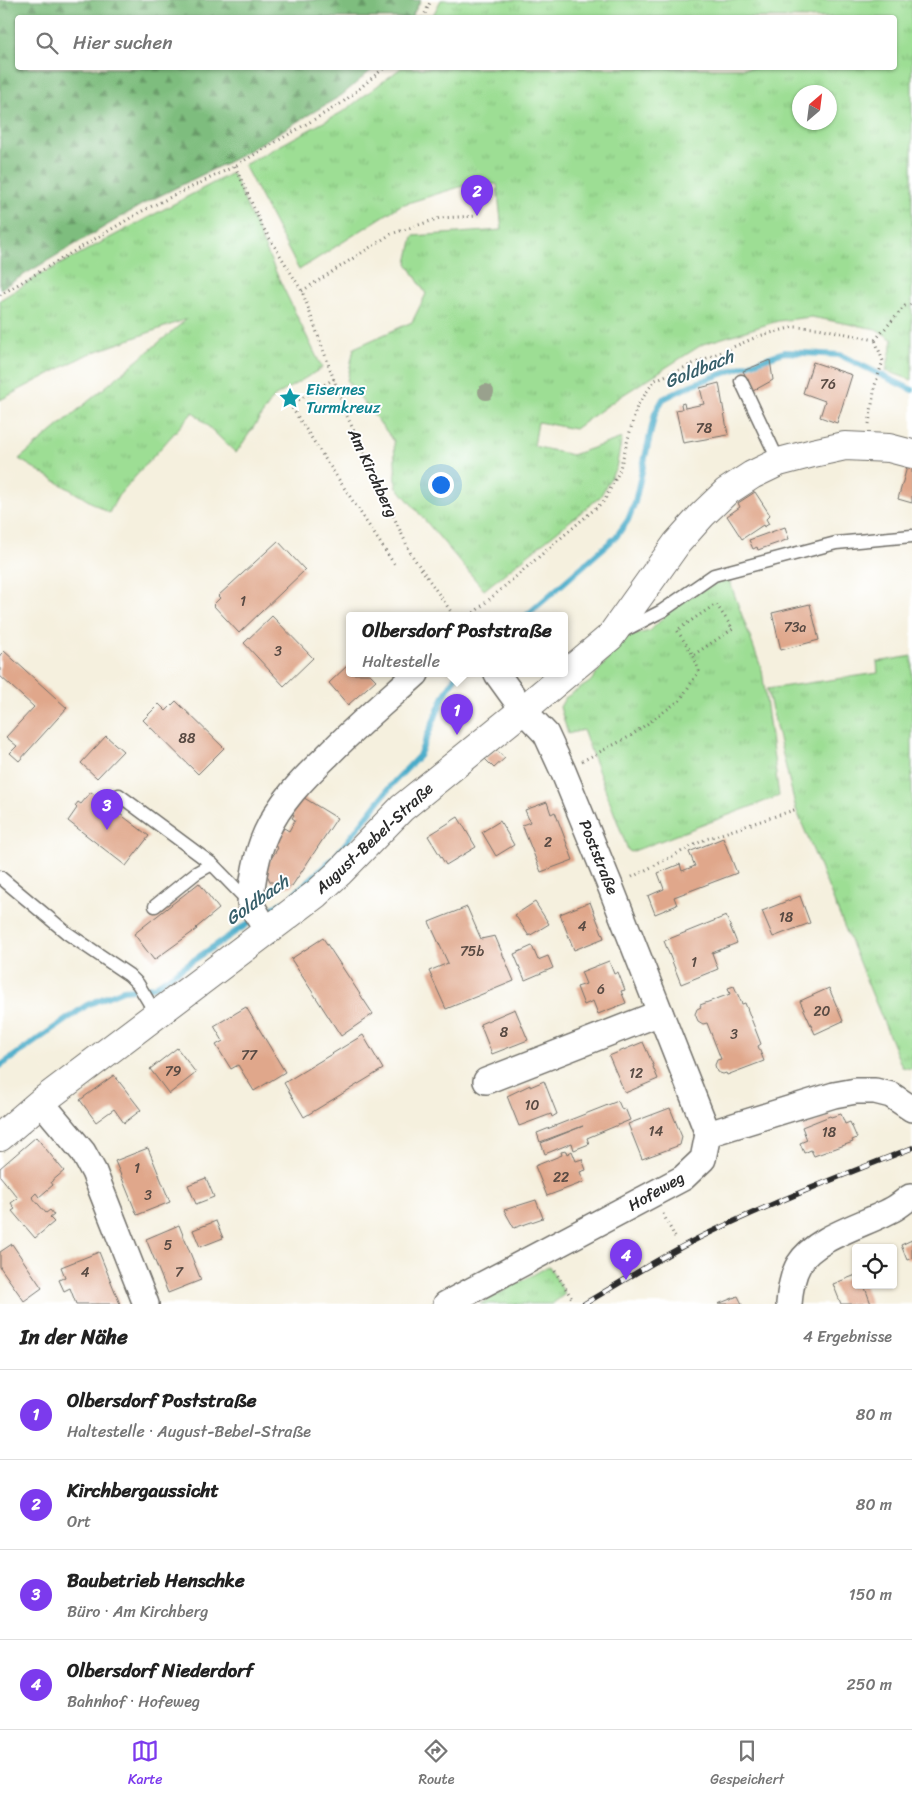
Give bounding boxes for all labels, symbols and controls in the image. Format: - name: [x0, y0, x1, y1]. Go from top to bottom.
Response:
- search box: [15, 15, 897, 70]
- text: Hier suchen: [73, 26, 173, 59]
- icon: search: [33, 29, 61, 57]
- north arrow: [792, 85, 837, 130]
- pin: 2: [461, 175, 493, 216]
- water label: Goldbach: [660, 340, 740, 397]
- house number: 76: [820, 372, 836, 397]
- place label: Eisernes Turmkreuz: [306, 375, 381, 422]
- place icon: Eisernes Turmkreuz: [277, 385, 303, 411]
- house number: 78: [696, 416, 713, 441]
- street label: Am Kirchberg: [339, 423, 406, 522]
- your location: [428, 472, 454, 498]
- house number: 1: [240, 589, 246, 614]
- popup: [346, 612, 568, 677]
- text: Olbersdorf Poststraße: [362, 614, 552, 647]
- house number: 73a: [784, 615, 806, 640]
- house number: 3: [274, 639, 282, 664]
- text: Haltestelle: [362, 647, 440, 676]
- pin: 1: [441, 694, 473, 735]
- house number: 88: [179, 726, 196, 751]
- street label: August-Bebel-Straße: [307, 775, 440, 902]
- pin: 3: [91, 789, 123, 830]
- street label: Poststraße: [571, 815, 627, 899]
- house number: 2: [544, 830, 552, 855]
- water label: Goldbach: [218, 865, 297, 934]
- house number: 18: [779, 905, 794, 930]
- house number: 4: [578, 914, 587, 939]
- house number: 75b: [460, 939, 484, 964]
- house number: 1: [691, 950, 697, 975]
- house number: 6: [597, 977, 605, 1002]
- house number: 20: [814, 999, 831, 1024]
- house number: 8: [500, 1020, 509, 1045]
- house number: 3: [730, 1022, 738, 1047]
- house number: 77: [241, 1043, 258, 1068]
- house number: 79: [165, 1059, 182, 1084]
- house number: 12: [629, 1061, 643, 1086]
- house number: 10: [525, 1093, 540, 1118]
- house number: 14: [649, 1119, 664, 1144]
- house number: 18: [822, 1120, 837, 1145]
- house number: 1: [134, 1156, 140, 1181]
- street label: Hofeweg: [622, 1163, 690, 1219]
- house number: 22: [553, 1165, 569, 1190]
- house number: 3: [144, 1183, 152, 1208]
- house number: 5: [164, 1233, 173, 1258]
- pin: 4: [610, 1239, 642, 1280]
- map controls: [852, 1244, 897, 1289]
- button: locate: [852, 1244, 897, 1289]
- house number: 4: [81, 1260, 90, 1285]
- house number: 7: [175, 1260, 184, 1285]
- text: In der Nähe: [20, 1318, 128, 1356]
- text: 4 Ergebnisse: [803, 1322, 892, 1351]
- text: Olbersdorf Poststraße: [67, 1384, 257, 1417]
- text: 1: [33, 1400, 39, 1429]
- text: 80 m: [856, 1400, 892, 1429]
- text: Haltestelle · August-Bebel-Straße: [67, 1417, 311, 1446]
- text: Kirchbergaussicht: [67, 1474, 219, 1507]
- text: 2: [31, 1490, 41, 1519]
- text: 80 m: [856, 1490, 892, 1519]
- text: Ort: [67, 1507, 91, 1536]
- text: Baubetrieb Henschke: [67, 1564, 245, 1597]
- text: 3: [32, 1580, 40, 1609]
- text: 150 m: [849, 1580, 892, 1609]
- text: Büro · Am Kirchberg: [67, 1597, 208, 1626]
- text: Olbersdorf Niederdorf: [67, 1654, 253, 1687]
- text: 4: [31, 1670, 41, 1699]
- text: 250 m: [846, 1670, 892, 1699]
- text: Bahnhof · Hofeweg: [67, 1687, 200, 1716]
- tab: Karte: [128, 1737, 163, 1792]
- tab: Route: [418, 1737, 454, 1792]
- tab: Gespeichert: [710, 1737, 784, 1792]

